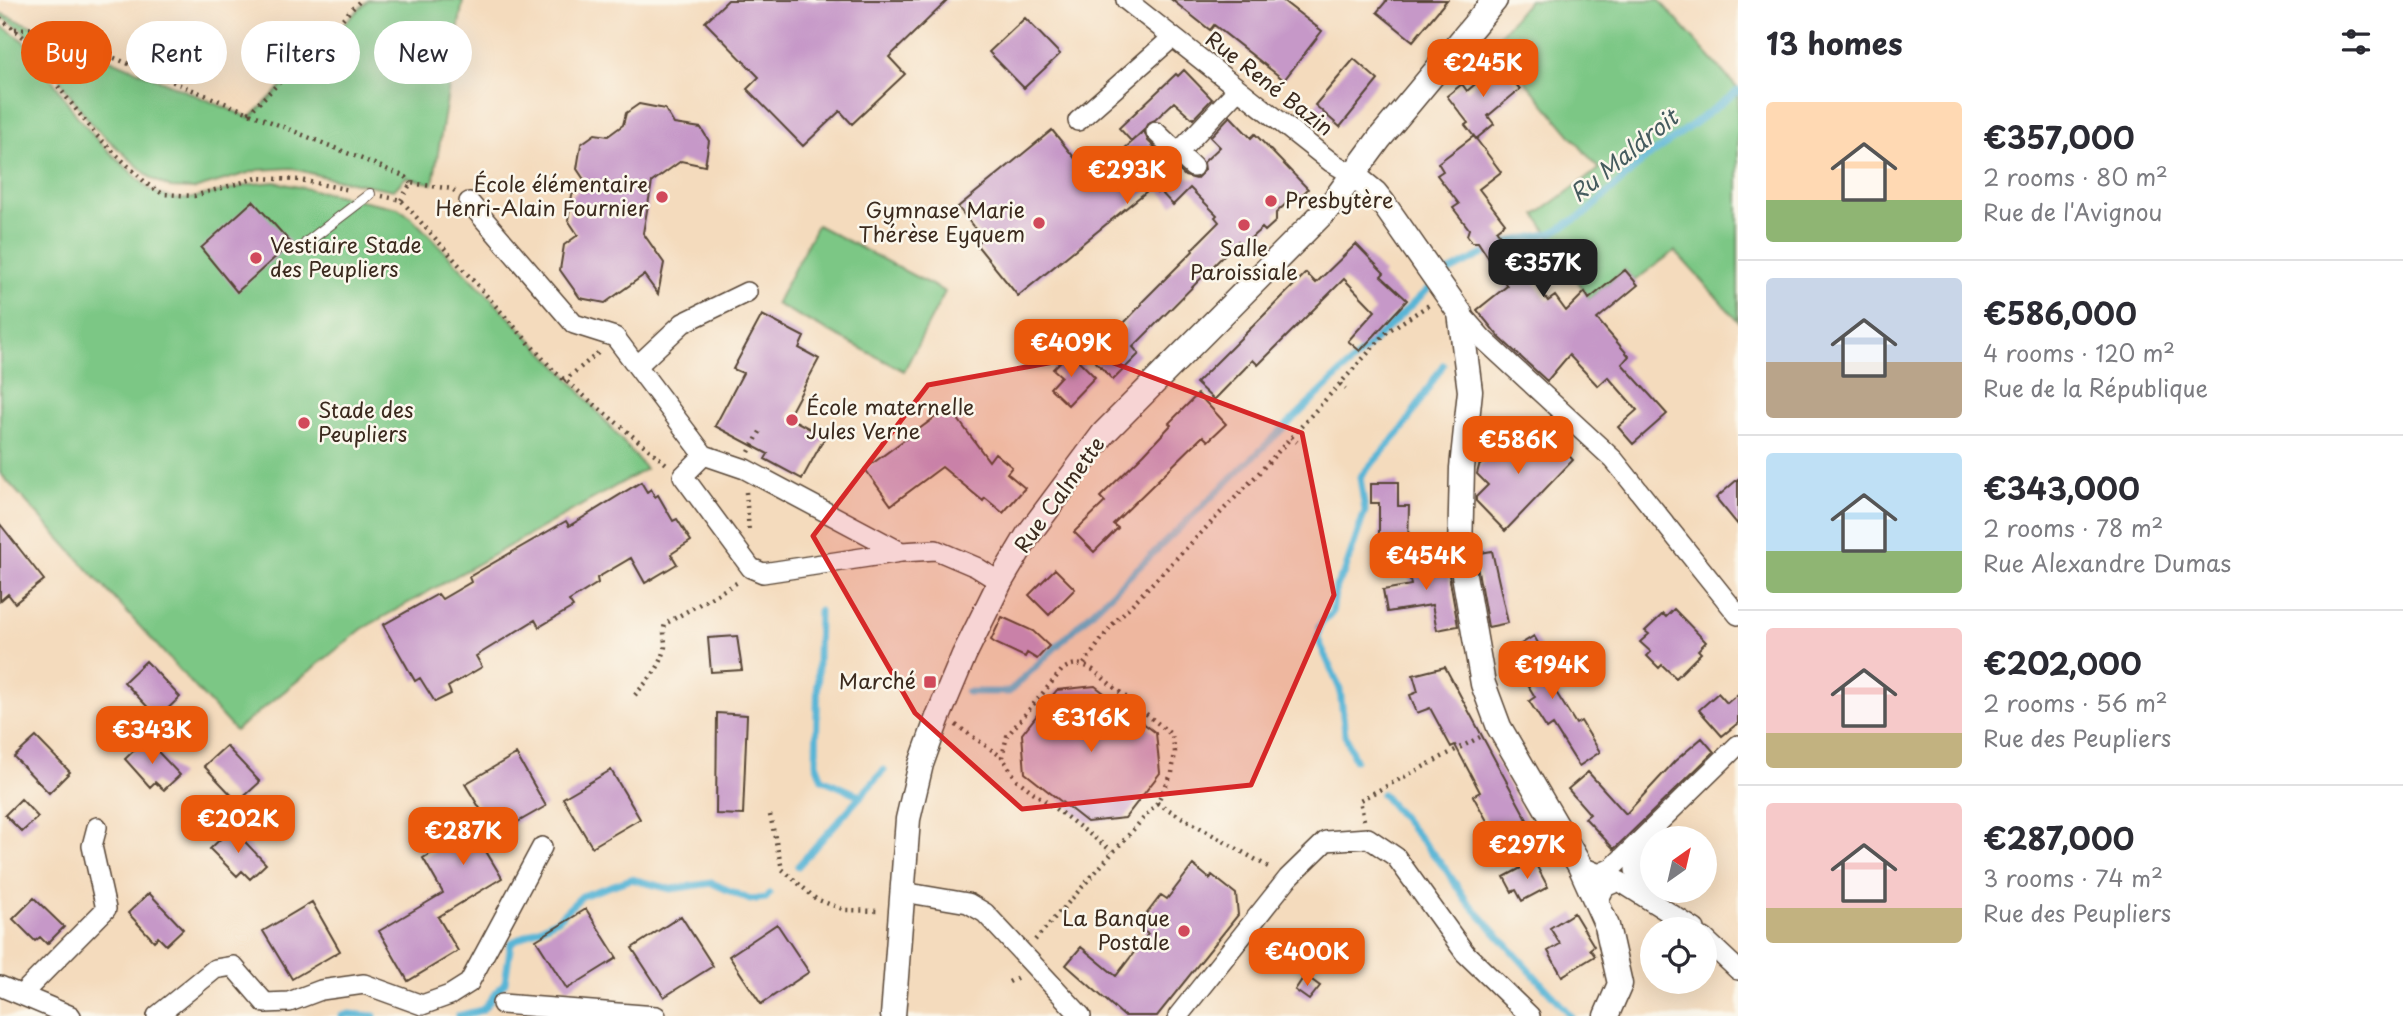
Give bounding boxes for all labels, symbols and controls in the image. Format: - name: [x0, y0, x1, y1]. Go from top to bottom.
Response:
- text: 13 homes: [1766, 20, 1903, 65]
- chip: Buy: [21, 21, 112, 84]
- chip: Rent: [126, 21, 227, 84]
- chip: Filters: [241, 21, 360, 84]
- chip: New: [374, 21, 472, 84]
- street label: Rue René Bazin: [1199, 22, 1341, 143]
- icon: filters: [2337, 23, 2375, 61]
- pin: €245K: [1434, 40, 1532, 99]
- text: €245K: [1443, 44, 1523, 79]
- water label: Ru Maldroit: [1561, 98, 1687, 210]
- text: €357,000: [1983, 114, 2135, 159]
- icon: home: [1822, 130, 1906, 214]
- pin: €293K: [1078, 146, 1176, 206]
- text: €293K: [1088, 151, 1166, 186]
- text: 2 rooms · 80 m²: [1983, 159, 2168, 194]
- place label: École élémentaire Henri-Alain Fournier: [435, 167, 649, 223]
- place label: Presbytère: [1285, 183, 1393, 215]
- marker: École élémentaire Henri-Alain Fournier: [654, 189, 670, 205]
- place label: Gymnase Marie Thérèse Eyquem: [859, 193, 1025, 249]
- marker: Presbytère: [1263, 193, 1279, 209]
- text: Rue de l'Avignou: [1983, 194, 2162, 229]
- marker: Gymnase Marie Thérèse Eyquem: [1031, 215, 1047, 231]
- marker: Salle Paroissiale: [1236, 217, 1252, 233]
- place label: Vestiaire Stade des Peupliers: [270, 228, 422, 284]
- place label: Salle Paroissiale: [1190, 231, 1298, 287]
- pin: €357K: [1494, 240, 1592, 299]
- text: €357K: [1504, 244, 1582, 279]
- marker: Vestiaire Stade des Peupliers: [248, 250, 264, 266]
- text: €586,000: [1983, 290, 2137, 335]
- icon: home: [1822, 306, 1906, 390]
- pin: €409K: [1022, 320, 1120, 379]
- text: €409K: [1030, 324, 1112, 359]
- text: 4 rooms · 120 m²: [1983, 335, 2175, 370]
- text: Rue de la République: [1983, 370, 2208, 405]
- place label: École maternelle Jules Verne: [806, 390, 974, 446]
- place label: Stade des Peupliers: [318, 393, 414, 449]
- marker: École maternelle Jules Verne: [784, 412, 800, 428]
- marker: Stade des Peupliers: [296, 415, 312, 431]
- pin: €586K: [1469, 416, 1567, 476]
- text: €586K: [1478, 421, 1558, 456]
- street label: Rue Calmette: [1005, 429, 1112, 559]
- text: €343,000: [1983, 465, 2140, 510]
- icon: home: [1822, 481, 1906, 565]
- text: 2 rooms · 78 m²: [1983, 510, 2163, 545]
- pin: €454K: [1377, 532, 1475, 592]
- text: €454K: [1386, 537, 1466, 572]
- text: Rue Alexandre Dumas: [1983, 545, 2231, 580]
- text: €202,000: [1983, 640, 2142, 685]
- pin: €194K: [1503, 642, 1601, 701]
- text: €194K: [1515, 646, 1589, 681]
- icon: home: [1822, 656, 1906, 740]
- place label: Marché: [839, 664, 916, 696]
- marker: Marché: [922, 674, 938, 690]
- text: 2 rooms · 56 m²: [1983, 685, 2168, 720]
- pin: €316K: [1042, 694, 1140, 754]
- text: €316K: [1052, 699, 1130, 734]
- pin: €343K: [103, 706, 201, 766]
- text: €343K: [112, 711, 192, 746]
- text: Rue des Peupliers: [1983, 720, 2171, 755]
- pin: €202K: [189, 796, 287, 855]
- text: €202K: [197, 800, 279, 835]
- pin: €287K: [414, 808, 512, 867]
- text: €287K: [424, 812, 502, 847]
- text: €287,000: [1983, 815, 2134, 860]
- pin: €297K: [1478, 822, 1576, 881]
- text: €297K: [1489, 826, 1565, 861]
- north arrow: [1640, 826, 1717, 903]
- map controls: [1640, 826, 1717, 994]
- icon: home: [1822, 831, 1906, 915]
- text: 3 rooms · 74 m²: [1983, 860, 2163, 895]
- text: Rue des Peupliers: [1983, 895, 2171, 930]
- place label: La Banque Postale: [1062, 901, 1170, 957]
- button: locate: [1640, 917, 1717, 994]
- marker: La Banque Postale: [1176, 923, 1192, 939]
- pin: €400K: [1258, 928, 1356, 988]
- text: €400K: [1265, 933, 1349, 968]

